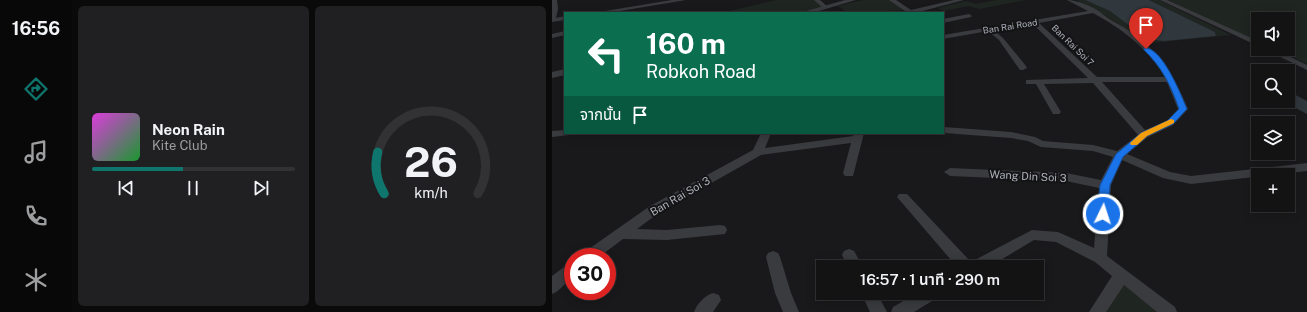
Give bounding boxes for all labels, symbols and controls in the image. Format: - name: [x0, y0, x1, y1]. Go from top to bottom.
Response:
- pin: [1129, 8, 1163, 49]
- map controls: [1251, 12, 1295, 212]
- button: sound: [1251, 12, 1295, 56]
- icon: arrive: [1135, 14, 1157, 36]
- street label: Ban Rai Road: [982, 16, 1038, 36]
- text: 16:56: [12, 18, 60, 39]
- street label: Ban Rai Soi 7: [1049, 22, 1097, 68]
- text: 160 m: [646, 27, 726, 60]
- icon: left: [580, 28, 632, 80]
- text: Robkoh Road: [646, 61, 756, 82]
- button: search: [1251, 64, 1295, 108]
- icon: directions: [22, 75, 50, 103]
- icon: arrive: [629, 104, 651, 126]
- text: จากนั้น: [580, 106, 621, 123]
- button: layers: [1251, 116, 1295, 160]
- text: Neon Rain: [152, 121, 225, 138]
- text: 26: [404, 137, 457, 186]
- icon: music: [22, 138, 50, 166]
- text: Kite Club: [152, 138, 207, 153]
- street label: Wang Din Soi 3: [989, 168, 1067, 184]
- button: +: [1251, 168, 1295, 212]
- street label: Ban Rai Soi 3: [648, 174, 712, 218]
- icon: previous: [115, 177, 137, 199]
- icon: pause: [182, 177, 204, 199]
- icon: next: [250, 177, 272, 199]
- text: km/h: [414, 184, 447, 201]
- position arrow: [1082, 193, 1124, 235]
- icon: phone: [22, 202, 50, 230]
- speed limit sign: 30: [564, 248, 616, 300]
- icon: climate: [22, 266, 50, 294]
- text: 16:57 · 1 นาที · 290 m: [860, 271, 1000, 288]

